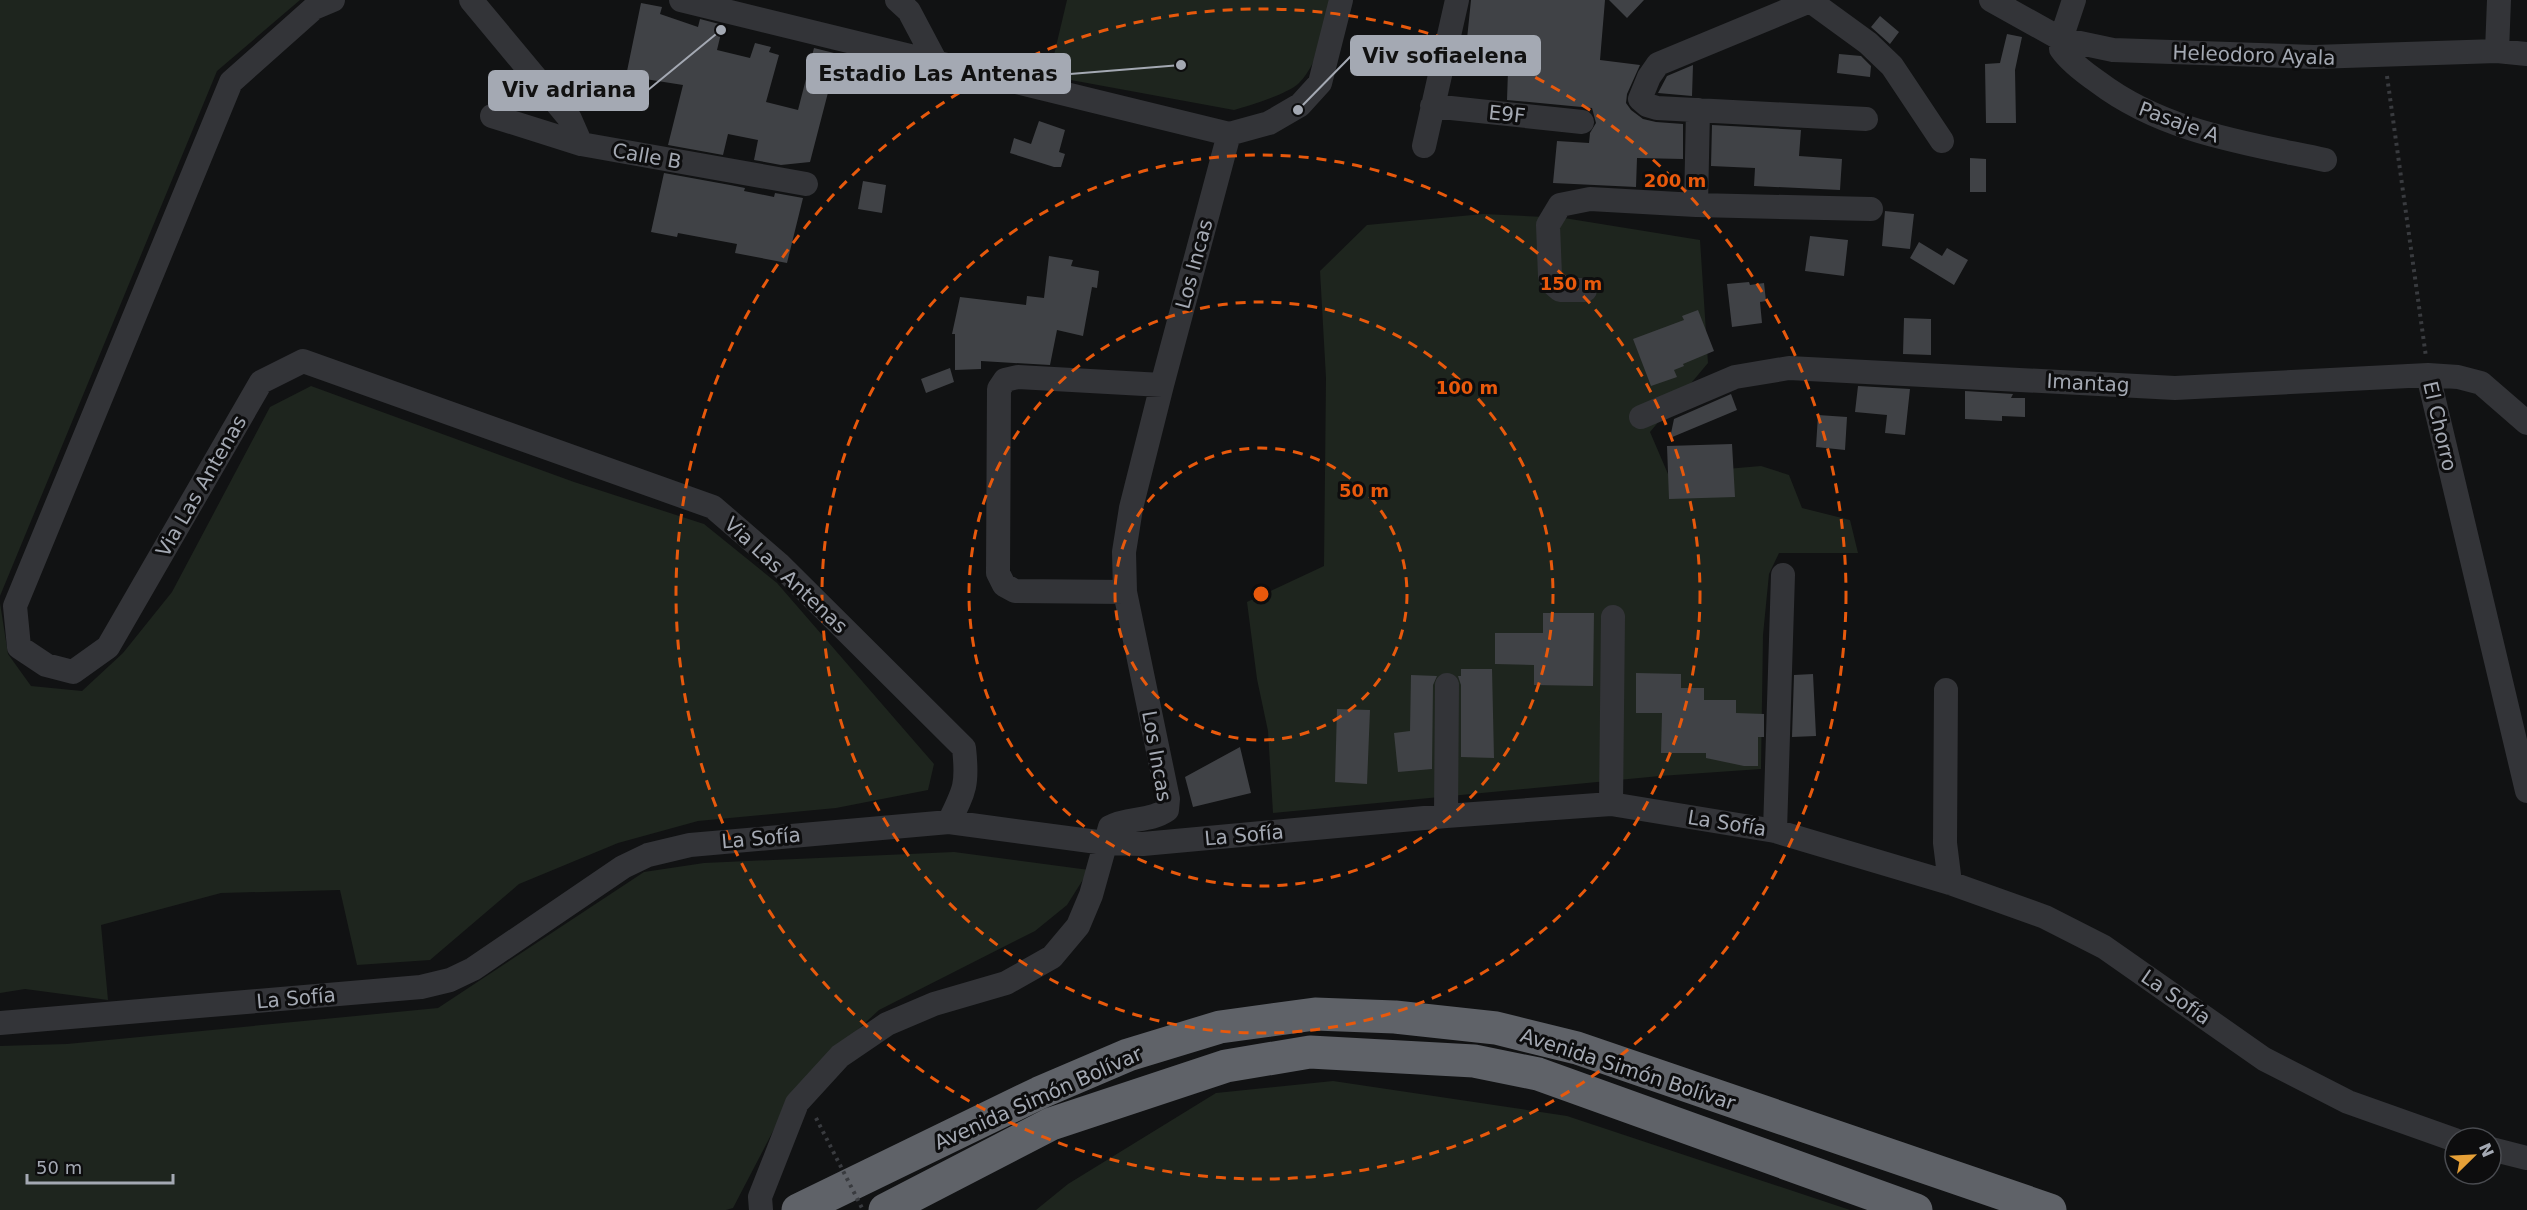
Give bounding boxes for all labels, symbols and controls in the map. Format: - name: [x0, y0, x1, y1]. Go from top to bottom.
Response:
- callout: Viv sofiaelena: [1351, 36, 1540, 75]
- street label: Heleodoro Ayala: [2172, 40, 2336, 70]
- text: Viv sofiaelena: [1362, 44, 1528, 68]
- callout: Estadio Las Antenas: [807, 54, 1070, 93]
- text: Estadio Las Antenas: [818, 62, 1058, 86]
- callout: Viv adriana: [489, 71, 648, 110]
- text: Viv adriana: [502, 78, 636, 102]
- street label: Pasaje A: [2135, 96, 2223, 148]
- street label: E9F: [1487, 100, 1527, 128]
- street label: Calle B: [611, 138, 683, 174]
- text: 200 m: [1644, 170, 1706, 191]
- street label: Los Incas: [1170, 216, 1218, 312]
- text: 150 m: [1540, 273, 1602, 294]
- street label: Imantag: [2046, 369, 2130, 397]
- text: 100 m: [1436, 377, 1498, 398]
- street label: El Chorro: [2418, 379, 2462, 473]
- street label: Via Las Antenas: [151, 411, 251, 561]
- text: 50 m: [1339, 480, 1389, 501]
- street label: Via Las Antenas: [720, 512, 852, 638]
- centre of rings: [1251, 584, 1271, 604]
- street label: Los Incas: [1137, 709, 1177, 803]
- street label: La Sofía: [1686, 805, 1768, 841]
- street label: La Sofía: [1203, 820, 1285, 850]
- street label: La Sofía: [720, 823, 802, 853]
- street label: La Sofía: [2137, 964, 2215, 1030]
- street label: La Sofía: [255, 983, 337, 1013]
- street label: Avenida Simón Bolívar: [1517, 1023, 1739, 1115]
- street label: Avenida Simón Bolívar: [931, 1041, 1146, 1155]
- north arrow: [2443, 1126, 2503, 1186]
- text: N: [2475, 1140, 2498, 1160]
- scale bar: [27, 1147, 172, 1185]
- text: 50 m: [36, 1157, 82, 1178]

